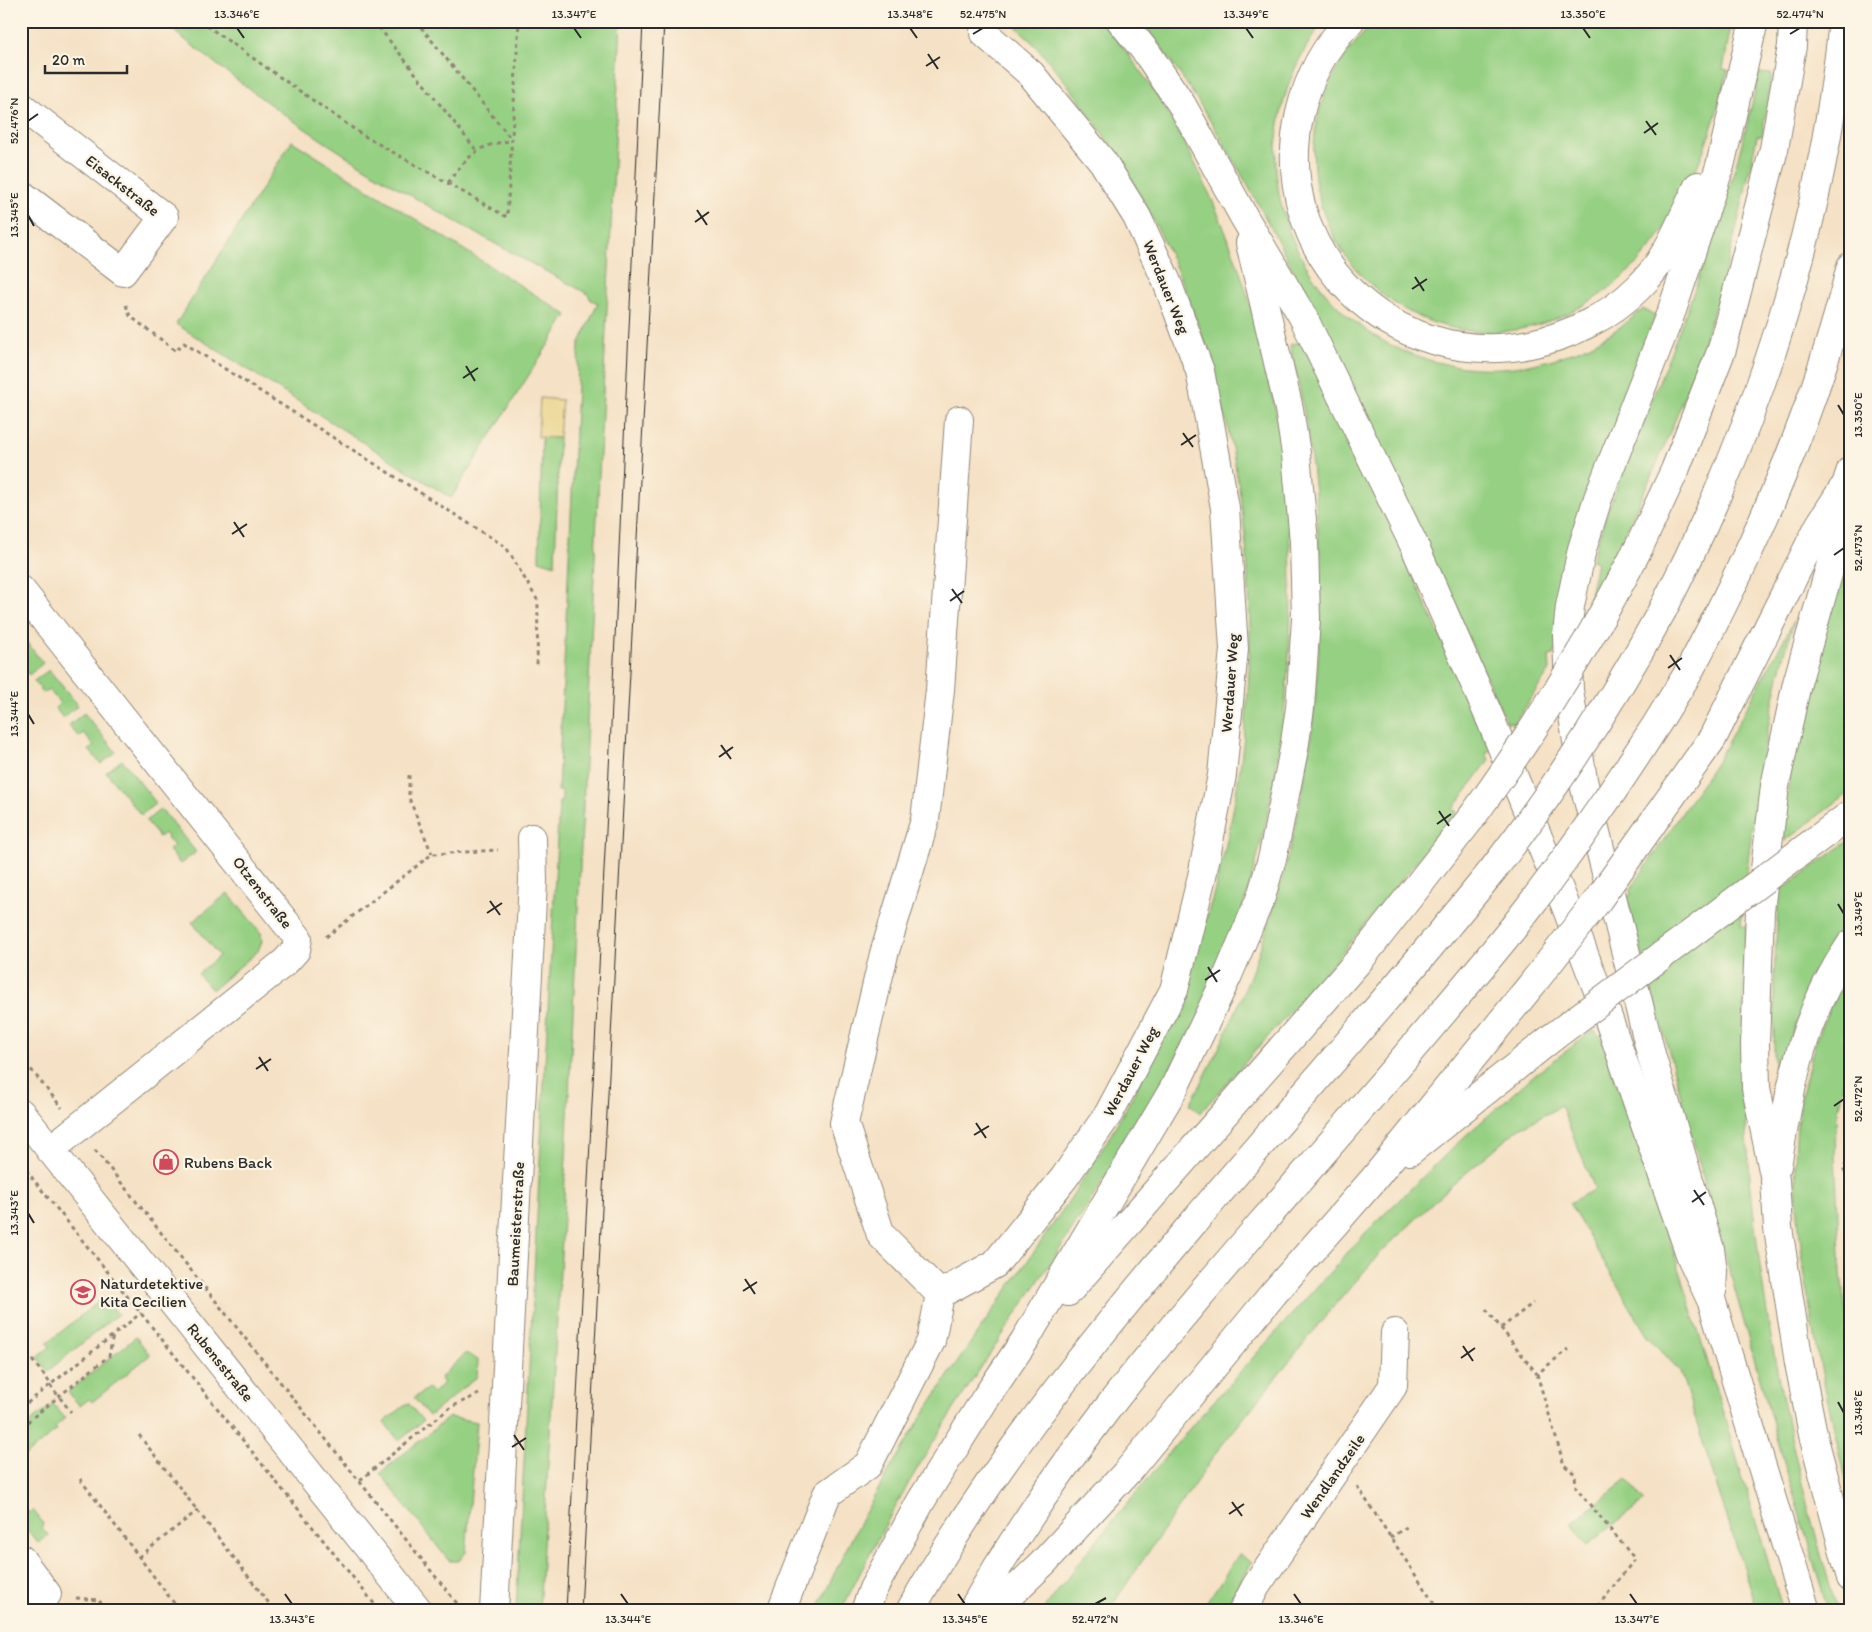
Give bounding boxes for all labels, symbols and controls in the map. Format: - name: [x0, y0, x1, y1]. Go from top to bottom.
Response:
- text: 13.346°E: [214, 7, 260, 21]
- text: 13.347°E: [552, 7, 597, 21]
- text: 13.348°E: [887, 7, 933, 21]
- text: 52.475°N: [960, 7, 1006, 21]
- text: 13.349°E: [1223, 7, 1269, 21]
- text: 13.350°E: [1560, 7, 1606, 21]
- text: 52.474°N: [1776, 7, 1824, 21]
- scale bar: [45, 42, 128, 74]
- text: 20 m: [52, 51, 86, 69]
- text: 52.476°N: [7, 98, 21, 144]
- street label: Eisackstraße: [82, 151, 163, 220]
- text: 13.345°E: [7, 192, 21, 238]
- street label: Werdauer Weg: [1139, 237, 1194, 338]
- text: 13.350°E: [1851, 392, 1865, 438]
- text: 52.473°N: [1851, 525, 1865, 571]
- street label: Werdauer Weg: [1217, 632, 1243, 733]
- text: 13.344°E: [7, 691, 21, 737]
- street label: Otzenstraße: [229, 852, 297, 932]
- text: 13.349°E: [1851, 891, 1865, 937]
- street label: Werdauer Weg: [1099, 1022, 1163, 1120]
- text: 52.472°N: [1851, 1076, 1865, 1122]
- shop icon: Rubens Back: [153, 1149, 179, 1175]
- place label: Rubens Back: [184, 1153, 272, 1172]
- street label: Baumeisterstraße: [503, 1161, 528, 1287]
- text: 13.343°E: [7, 1190, 21, 1236]
- place label: Naturdetektive Kita Cecilien: [100, 1274, 204, 1311]
- school or university icon: Naturdetektive Kita Cecilien: [70, 1279, 96, 1305]
- street label: Rubensstraße: [183, 1319, 258, 1405]
- text: 13.348°E: [1851, 1390, 1865, 1436]
- street label: Wendlandzeile: [1296, 1430, 1369, 1523]
- text: 13.343°E: [269, 1612, 315, 1626]
- text: 13.344°E: [605, 1612, 651, 1626]
- text: 13.345°E: [942, 1612, 988, 1626]
- text: 52.472°N: [1072, 1612, 1118, 1626]
- text: 13.346°E: [1278, 1612, 1324, 1626]
- text: 13.347°E: [1615, 1612, 1660, 1626]

